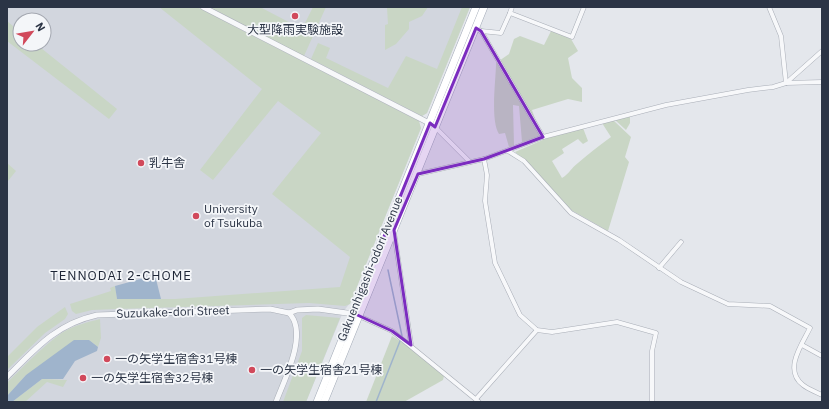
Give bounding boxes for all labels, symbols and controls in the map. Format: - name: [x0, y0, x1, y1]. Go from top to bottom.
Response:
- marker: 大型降雨実験施設: [290, 11, 300, 21]
- north arrow: [12, 12, 52, 52]
- text: N: [33, 20, 49, 34]
- place label: 大型降雨実験施設: [247, 22, 343, 37]
- place label: 乳牛舎: [149, 155, 185, 170]
- marker: 乳牛舎: [136, 158, 146, 168]
- street label: Gakuenhigashi-odori Avenue: [334, 194, 406, 343]
- place label: University of Tsukuba: [204, 201, 263, 230]
- marker: University of Tsukuba: [191, 211, 201, 221]
- district label: TENNODAI 2-CHOME: [50, 267, 192, 284]
- street label: Suzukake-dori Street: [116, 302, 230, 321]
- place label: 一の矢学生宿舎31号棟: [115, 351, 237, 366]
- marker: 一の矢学生宿舎31号棟: [102, 354, 112, 364]
- place label: 一の矢学生宿舎21号棟: [260, 362, 382, 377]
- marker: 一の矢学生宿舎21号棟: [247, 365, 257, 375]
- place label: 一の矢学生宿舎32号棟: [91, 370, 213, 385]
- marker: 一の矢学生宿舎32号棟: [78, 373, 88, 383]

